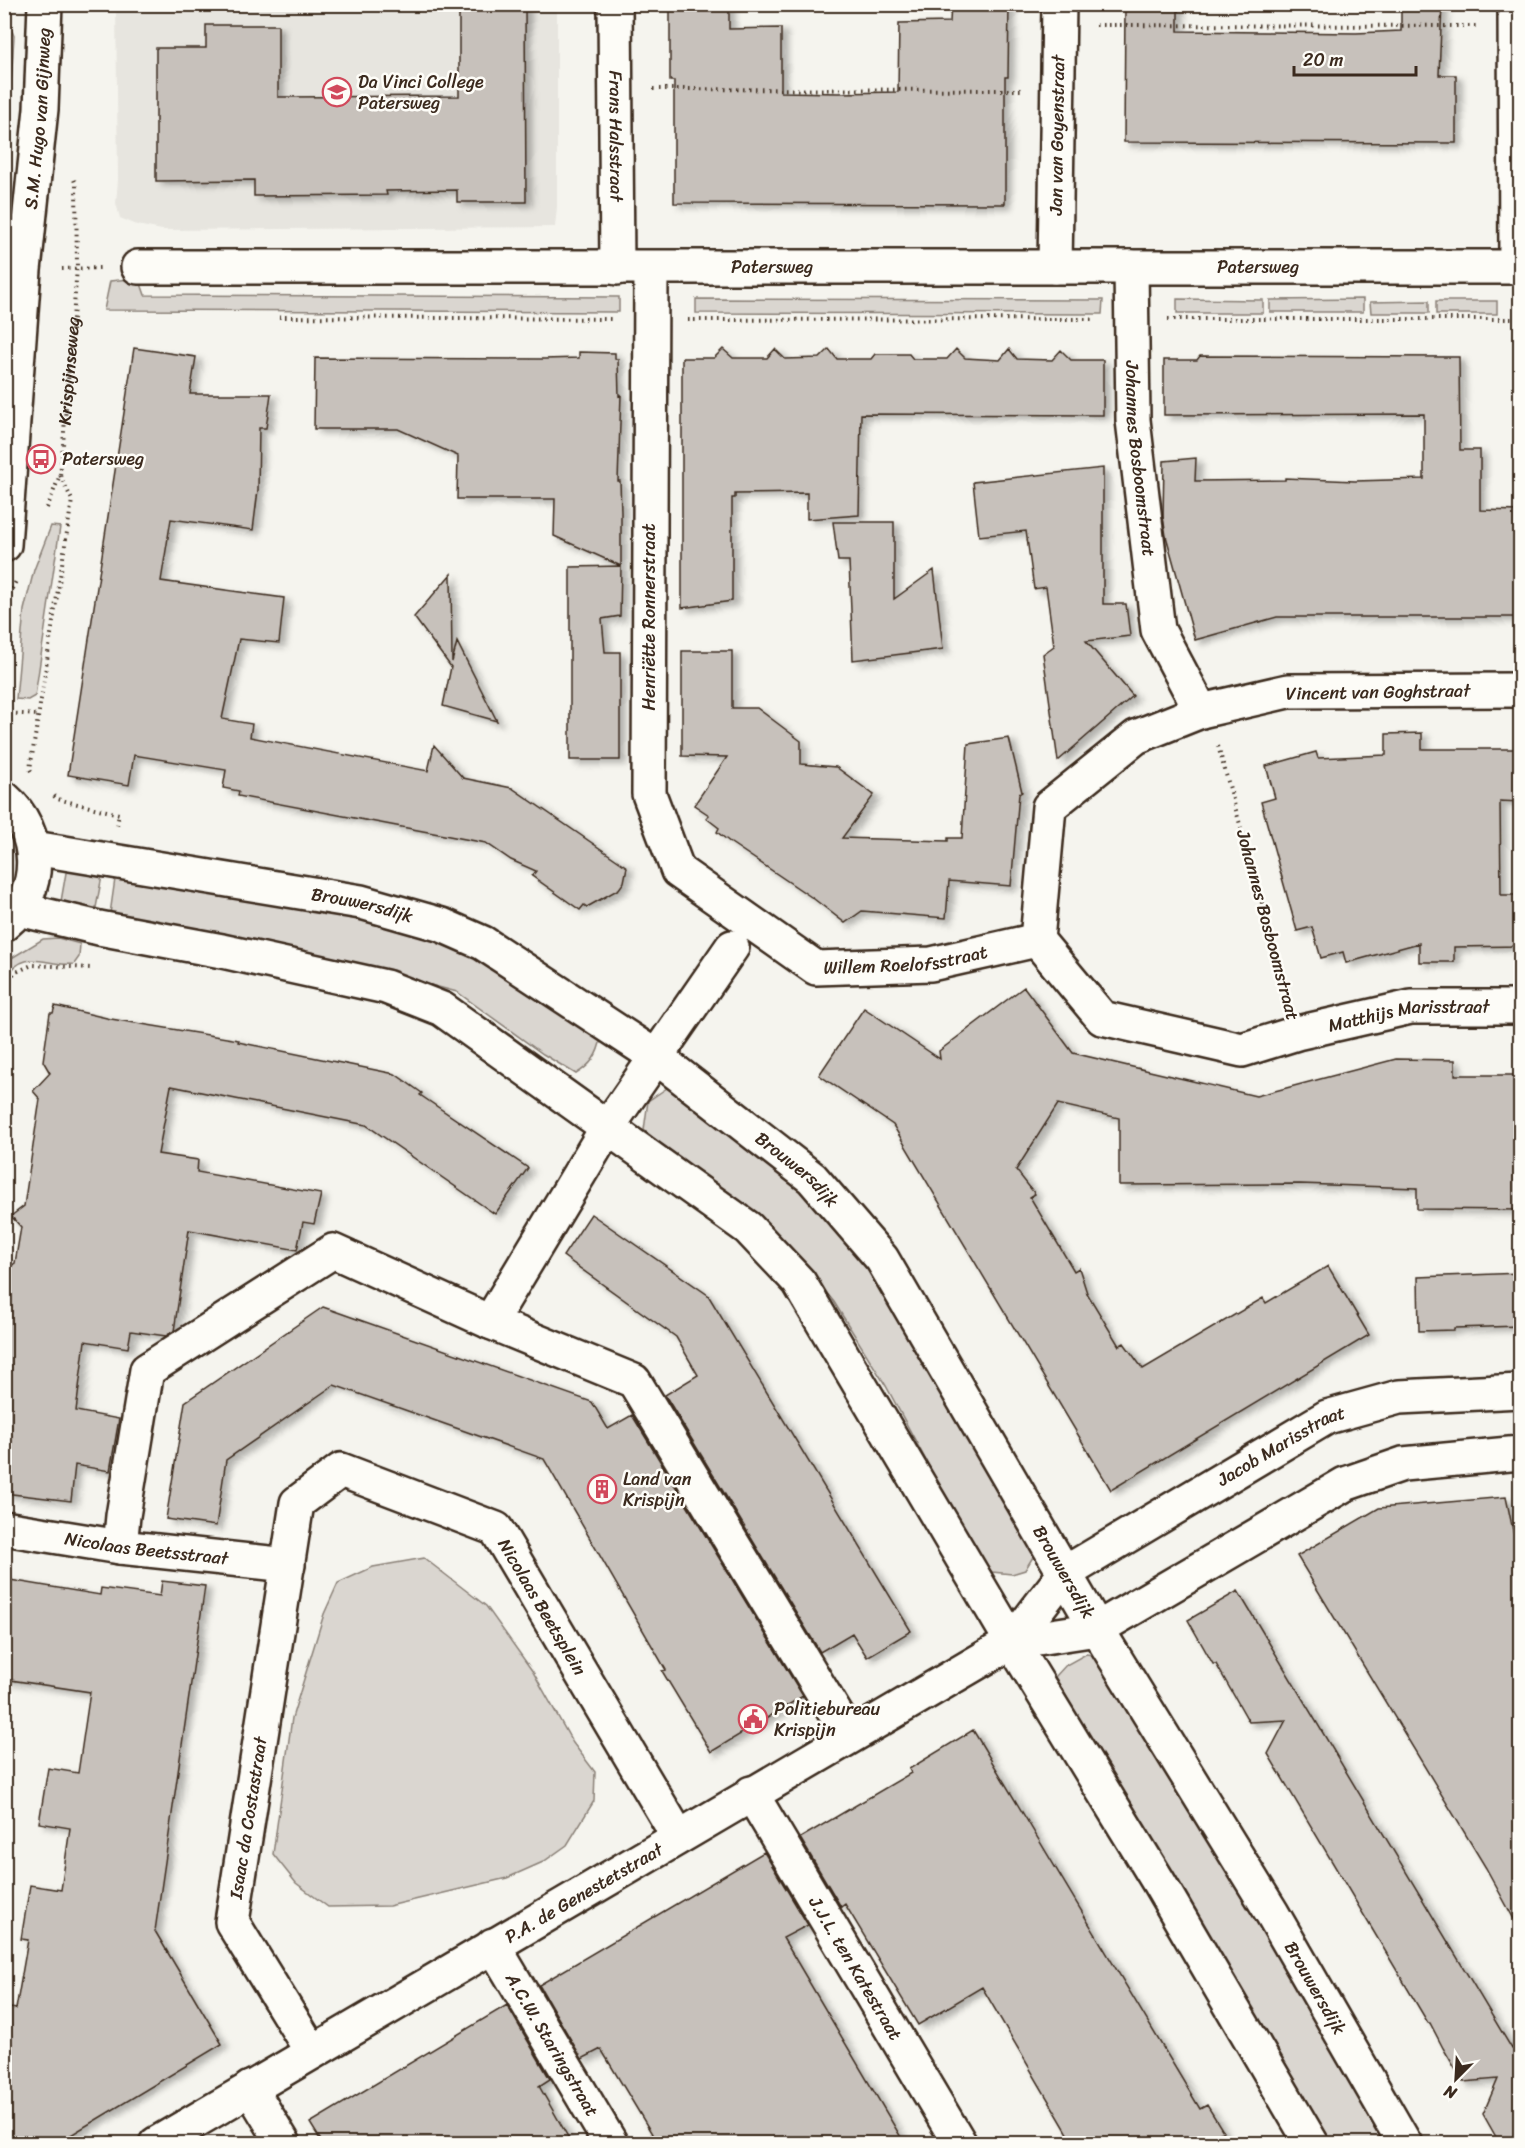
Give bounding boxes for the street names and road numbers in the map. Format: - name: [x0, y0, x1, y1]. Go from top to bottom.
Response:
- street label: S.M. Hugo van Gijnweg: [15, 27, 60, 211]
- street label: Jan van Goyenstraat: [1040, 54, 1074, 216]
- street label: Frans Halsstraat: [600, 70, 633, 202]
- street label: Patersweg: [731, 251, 813, 283]
- street label: Patersweg: [1217, 251, 1299, 283]
- street label: Krispijnseweg: [49, 315, 89, 426]
- street label: Johannes Bosboomstraat: [1116, 360, 1165, 558]
- street label: Henriëtte Ronnerstraat: [633, 523, 665, 711]
- street label: Vincent van Goghstraat: [1285, 674, 1471, 710]
- street label: Johannes Bosboomstraat: [1227, 825, 1309, 1024]
- street label: Brouwersdijk: [309, 878, 417, 932]
- street label: Willem Roelofsstraat: [823, 936, 991, 984]
- street label: Matthijs Marisstraat: [1325, 991, 1490, 1041]
- street label: Brouwersdijk: [748, 1123, 847, 1215]
- street label: Jacob Marisstraat: [1210, 1397, 1349, 1496]
- street label: Brouwersdijk: [1024, 1519, 1104, 1625]
- street label: Nicolaas Beetsstraat: [62, 1522, 230, 1575]
- street label: Nicolaas Beetsplein: [489, 1532, 596, 1682]
- street label: Isaac da Costastraat: [220, 1734, 277, 1902]
- street label: P.A. de Genestetstraat: [498, 1834, 670, 1952]
- street label: J.J.L. ten Katestraat: [799, 1889, 911, 2047]
- street label: Brouwersdijk: [1275, 1935, 1355, 2041]
- street label: A.C.W. Staringstraat: [496, 1965, 608, 2123]

